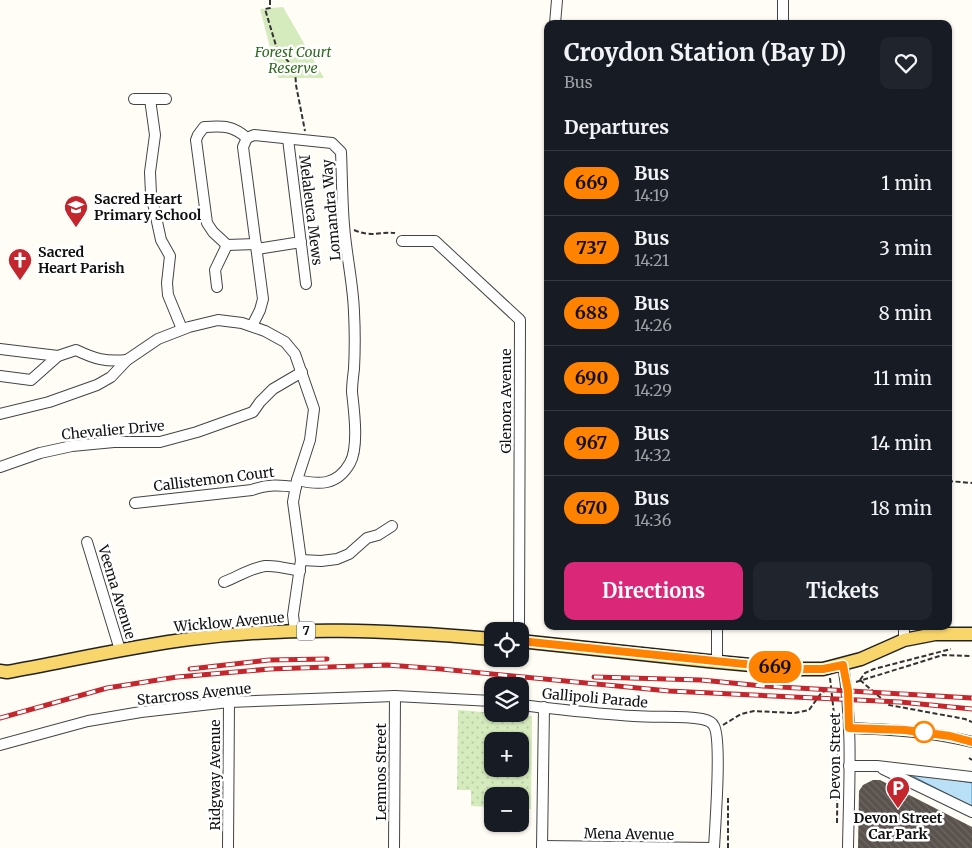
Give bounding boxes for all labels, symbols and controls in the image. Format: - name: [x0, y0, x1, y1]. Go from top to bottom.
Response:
- text: Croydon Station (Bay D): [564, 37, 846, 68]
- button: heart: [880, 37, 932, 89]
- park label: Forest Court Reserve: [254, 43, 331, 77]
- text: Bus: [564, 72, 593, 92]
- text: Departures: [564, 115, 669, 139]
- street label: Melaleuca Mews: [295, 154, 327, 266]
- street label: Lomandra Way: [318, 158, 344, 262]
- text: Bus: [634, 161, 669, 185]
- text: 669: [575, 171, 608, 194]
- text: 1 min: [881, 171, 932, 195]
- text: 14:19: [634, 185, 669, 205]
- place label: Sacred Heart Primary School: [94, 190, 202, 224]
- school or university icon: Sacred Heart Primary School: [63, 194, 89, 228]
- text: Bus: [634, 226, 669, 250]
- text: 737: [576, 236, 607, 259]
- text: 3 min: [879, 236, 932, 260]
- place label: Sacred Heart Parish: [38, 243, 125, 277]
- church icon: Sacred Heart Parish: [7, 247, 33, 281]
- text: 14:21: [634, 250, 669, 270]
- text: Bus: [634, 291, 669, 315]
- text: 688: [575, 301, 608, 324]
- text: 8 min: [879, 301, 932, 325]
- text: 14:26: [634, 315, 672, 335]
- street label: Glenora Avenue: [497, 348, 515, 454]
- text: Bus: [634, 356, 669, 380]
- text: 690: [575, 366, 608, 389]
- text: 11 min: [873, 366, 932, 390]
- text: 14:29: [634, 380, 672, 400]
- street label: Chevalier Drive: [61, 417, 165, 443]
- text: Bus: [634, 421, 669, 445]
- text: 967: [576, 431, 607, 454]
- text: 14 min: [871, 431, 932, 455]
- text: 14:32: [634, 445, 671, 465]
- street label: Callistemon Court: [153, 463, 276, 495]
- text: Bus: [634, 486, 669, 510]
- text: 670: [576, 496, 607, 519]
- text: 18 min: [871, 496, 932, 520]
- text: 14:36: [634, 510, 671, 530]
- street label: Veema Avenue: [94, 542, 140, 641]
- button: Directions: [564, 562, 743, 620]
- button: Tickets: [753, 562, 932, 620]
- street label: Wicklow Avenue: [172, 608, 285, 636]
- road number: 7: [297, 622, 315, 640]
- map controls: [484, 622, 529, 832]
- button: locate: [484, 622, 529, 667]
- line badge: 669: [746, 651, 804, 683]
- text: 669: [759, 655, 791, 678]
- button: layers: [484, 677, 529, 722]
- street label: Starcross Avenue: [136, 679, 252, 709]
- street label: Gallipoli Parade: [541, 684, 649, 712]
- street label: Devon Street: [826, 712, 844, 799]
- street label: Ridgway Avenue: [206, 719, 224, 831]
- unlabelled marker: [913, 721, 935, 743]
- street label: Lemnos Street: [372, 723, 390, 821]
- button: +: [484, 732, 529, 777]
- parking icon: Devon Street Car Park: [885, 775, 911, 809]
- button: −: [484, 787, 529, 832]
- place label: Devon Street Car Park: [854, 809, 943, 843]
- street label: Mena Avenue: [584, 824, 674, 844]

